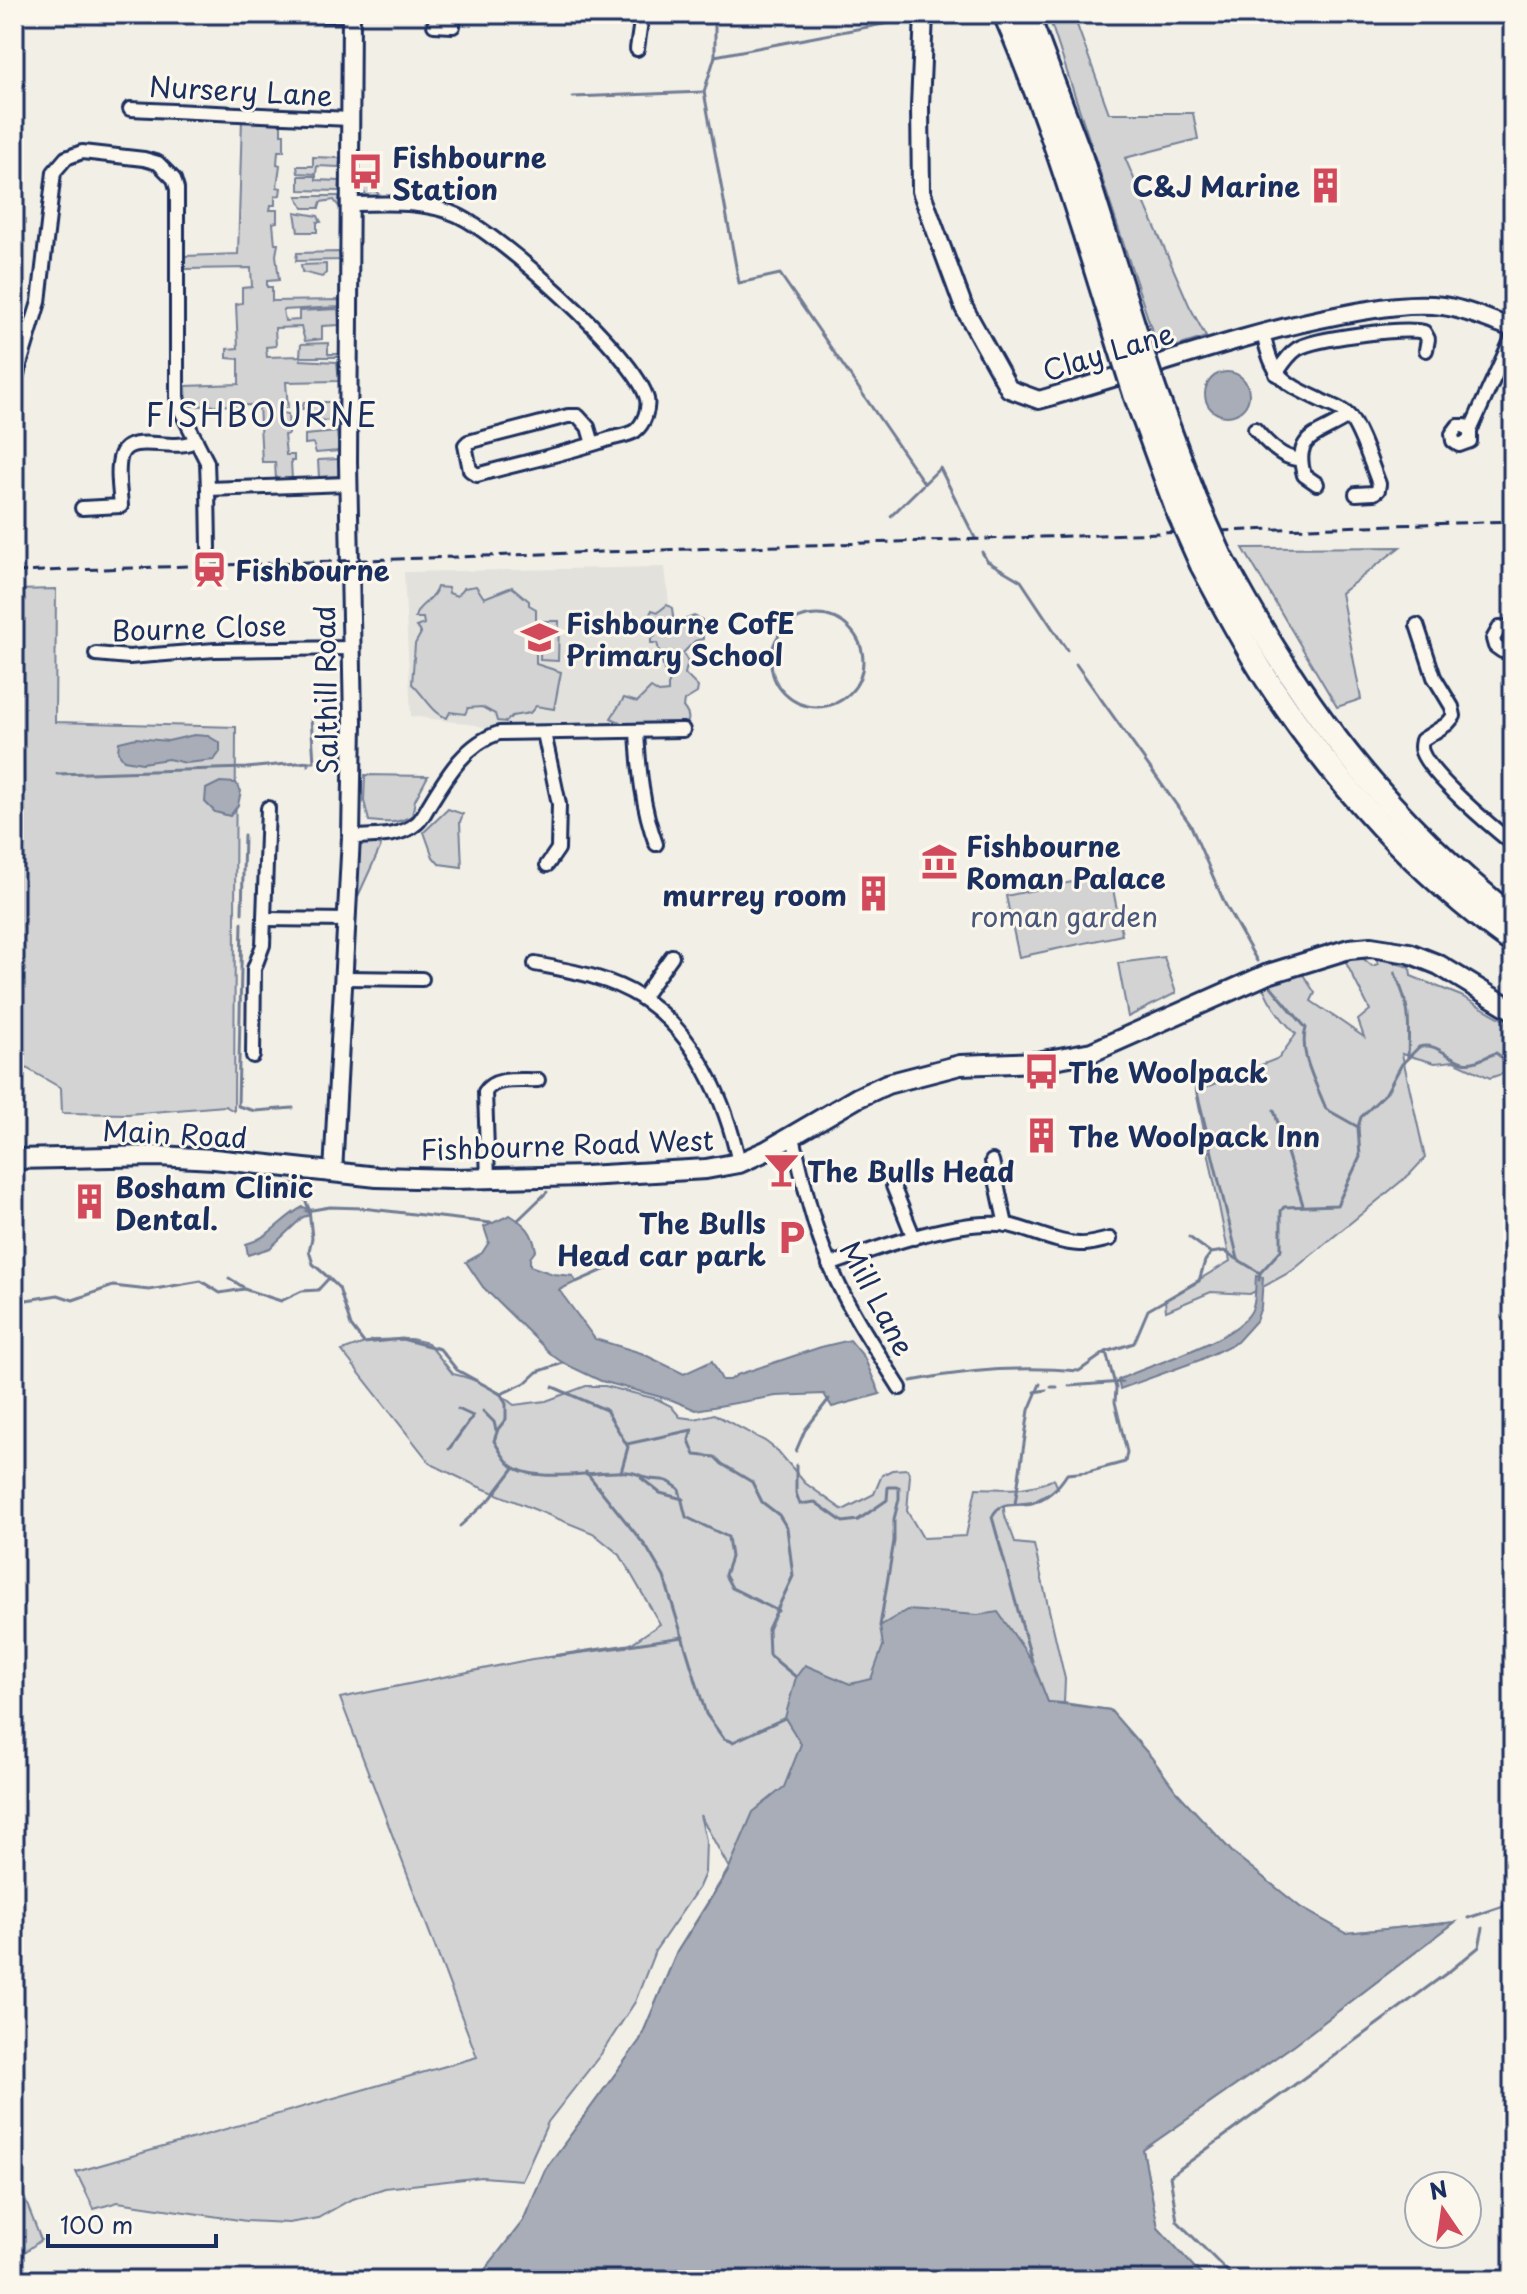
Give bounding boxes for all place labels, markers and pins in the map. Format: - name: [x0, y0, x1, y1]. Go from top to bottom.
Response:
- place label: Fishbourne Station: [392, 135, 547, 210]
- bus stop icon: Fishbourne Station: [347, 153, 385, 191]
- place label: C&J Marine: [1132, 164, 1300, 207]
- building icon: C&J Marine: [1307, 166, 1345, 204]
- place label: Fishbourne: [235, 548, 390, 591]
- station icon: Fishbourne: [190, 550, 228, 588]
- place label: Fishbourne CofE Primary School: [566, 601, 795, 676]
- school or university icon: Fishbourne CofE Primary School: [521, 619, 559, 657]
- place label: Fishbourne Roman Palace: [966, 824, 1166, 899]
- museum icon: Fishbourne Roman Palace: [921, 842, 959, 880]
- place label: murrey room: [662, 873, 847, 916]
- building icon: murrey room: [854, 875, 892, 913]
- place label: The Woolpack: [1068, 1050, 1268, 1093]
- bus stop icon: The Woolpack: [1023, 1052, 1061, 1090]
- place label: The Woolpack Inn: [1068, 1114, 1320, 1157]
- building icon: The Woolpack Inn: [1023, 1116, 1061, 1154]
- place label: The Bulls Head: [807, 1149, 1015, 1192]
- bar icon: The Bulls Head: [762, 1151, 800, 1189]
- place label: Bosham Clinic Dental.: [115, 1165, 313, 1240]
- building icon: Bosham Clinic Dental.: [70, 1183, 108, 1221]
- place label: The Bulls Head car park: [557, 1201, 766, 1276]
- parking icon: The Bulls Head car park: [773, 1219, 811, 1257]

